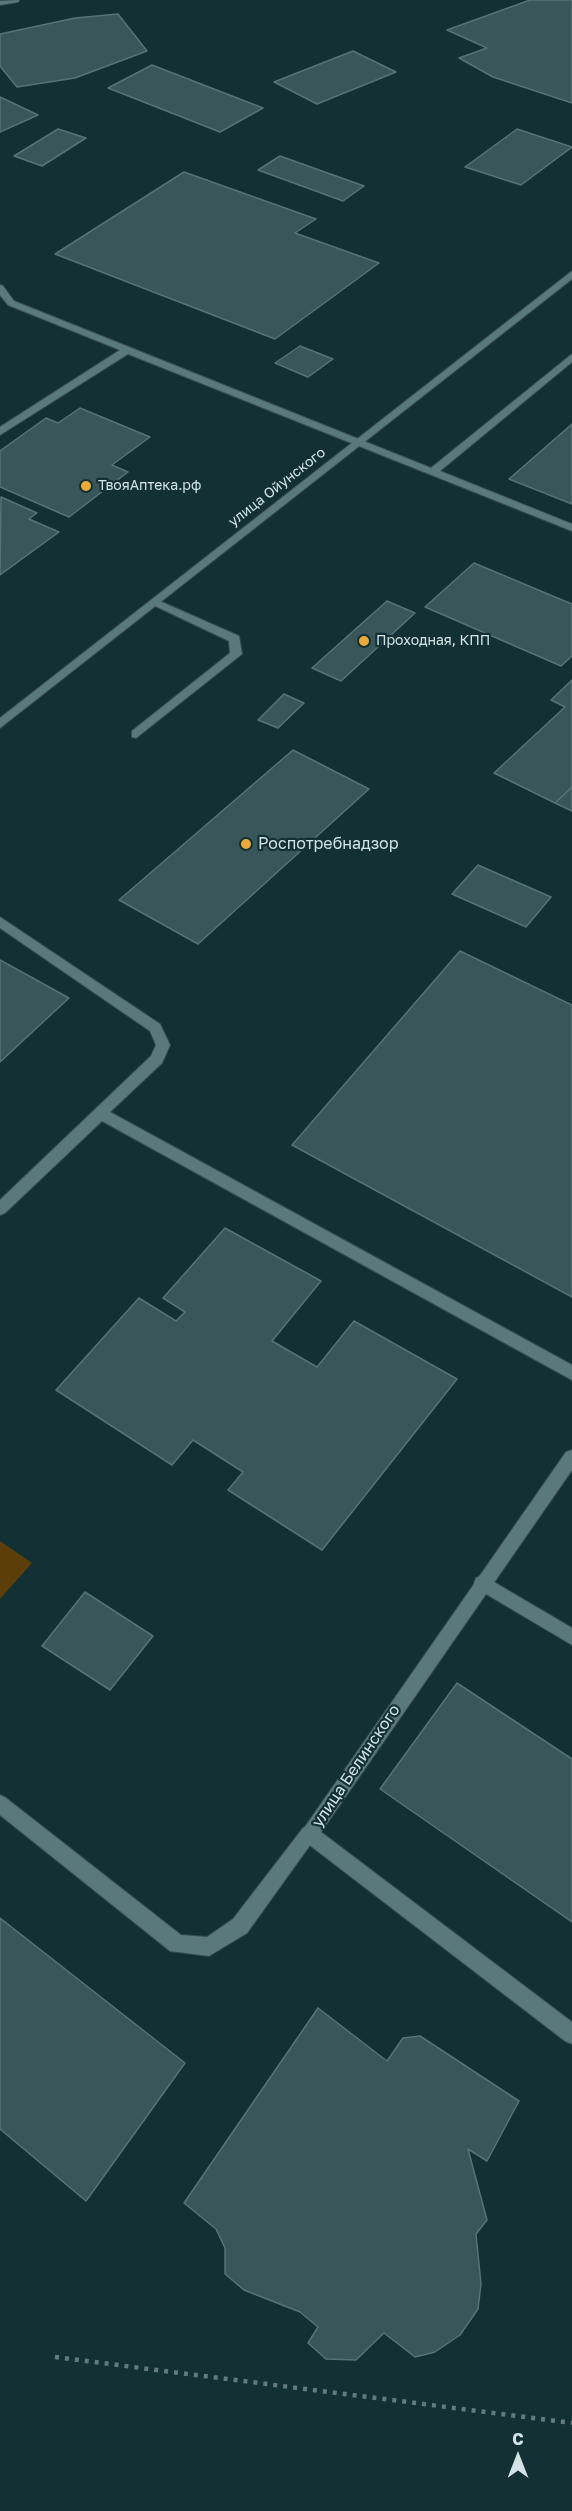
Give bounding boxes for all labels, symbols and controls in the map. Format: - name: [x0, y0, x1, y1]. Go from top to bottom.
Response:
- street label: улица Ойунского: [225, 444, 329, 530]
- place label: ТвояАптека.рф: [98, 478, 201, 494]
- marker: ТвояАптека.рф: [79, 479, 93, 493]
- place label: Проходная, КПП: [376, 633, 490, 649]
- marker: Проходная, КПП: [357, 634, 371, 648]
- place label: Роспотребнадзор: [258, 834, 398, 854]
- marker: Роспотребнадзор: [239, 837, 253, 851]
- street label: улица Белинского: [308, 1701, 404, 1831]
- north arrow: [488, 2427, 548, 2487]
- text: С: [512, 2429, 524, 2449]

